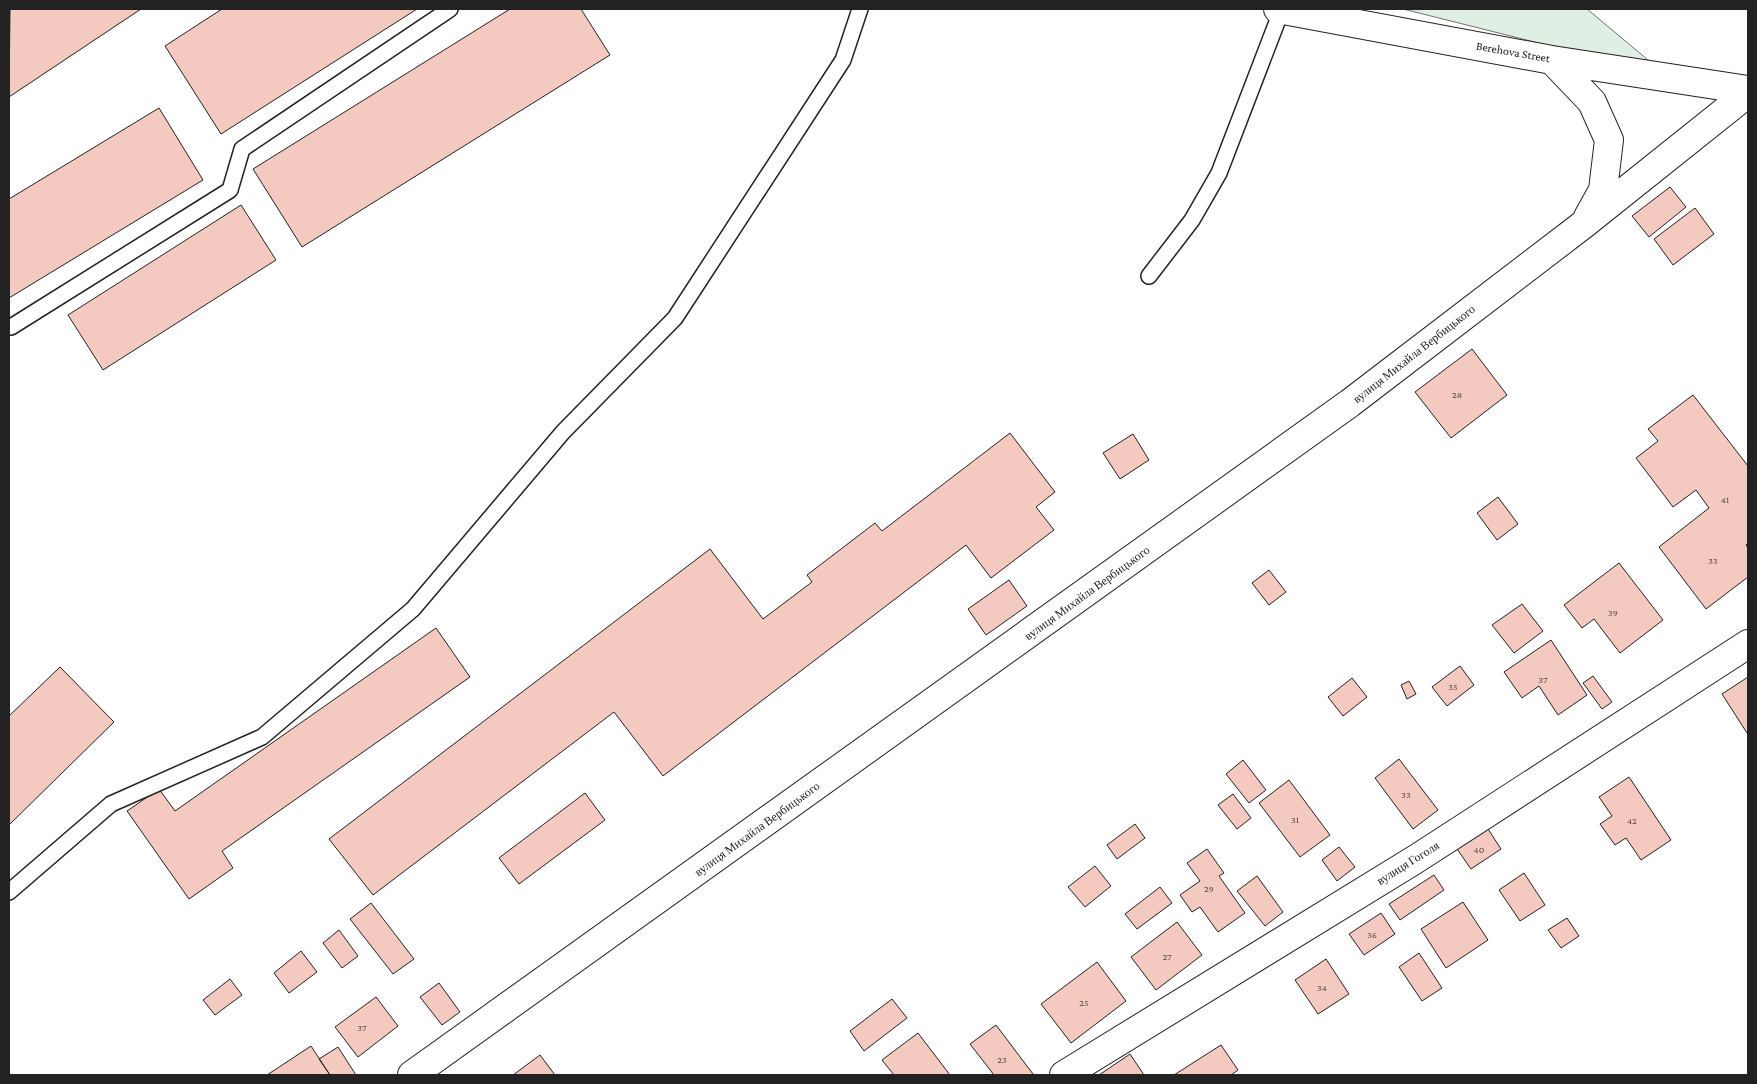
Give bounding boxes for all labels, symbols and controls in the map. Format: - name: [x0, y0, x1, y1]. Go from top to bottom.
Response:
- street label: Berehova Street: [1475, 39, 1552, 66]
- street label: вулиця Михайла Вербицького: [1350, 302, 1478, 406]
- house number: 28: [1452, 389, 1462, 400]
- house number: 41: [1721, 494, 1729, 505]
- street label: вулиця Михайла Вербицького: [1022, 543, 1152, 643]
- house number: 33: [1708, 555, 1718, 566]
- house number: 39: [1608, 607, 1618, 618]
- house number: 37: [1538, 674, 1548, 685]
- house number: 35: [1448, 681, 1458, 692]
- street label: вулиця Михайла Вербицького: [692, 779, 822, 879]
- house number: 33: [1401, 789, 1411, 800]
- house number: 31: [1291, 814, 1299, 825]
- house number: 42: [1627, 815, 1637, 826]
- street label: вулиця Гоголя: [1374, 838, 1442, 888]
- house number: 40: [1474, 844, 1485, 855]
- house number: 29: [1204, 883, 1214, 894]
- house number: 36: [1367, 929, 1377, 940]
- house number: 27: [1162, 951, 1172, 962]
- house number: 34: [1317, 982, 1327, 993]
- house number: 25: [1079, 997, 1089, 1008]
- house number: 37: [357, 1022, 367, 1033]
- house number: 23: [997, 1054, 1007, 1065]

